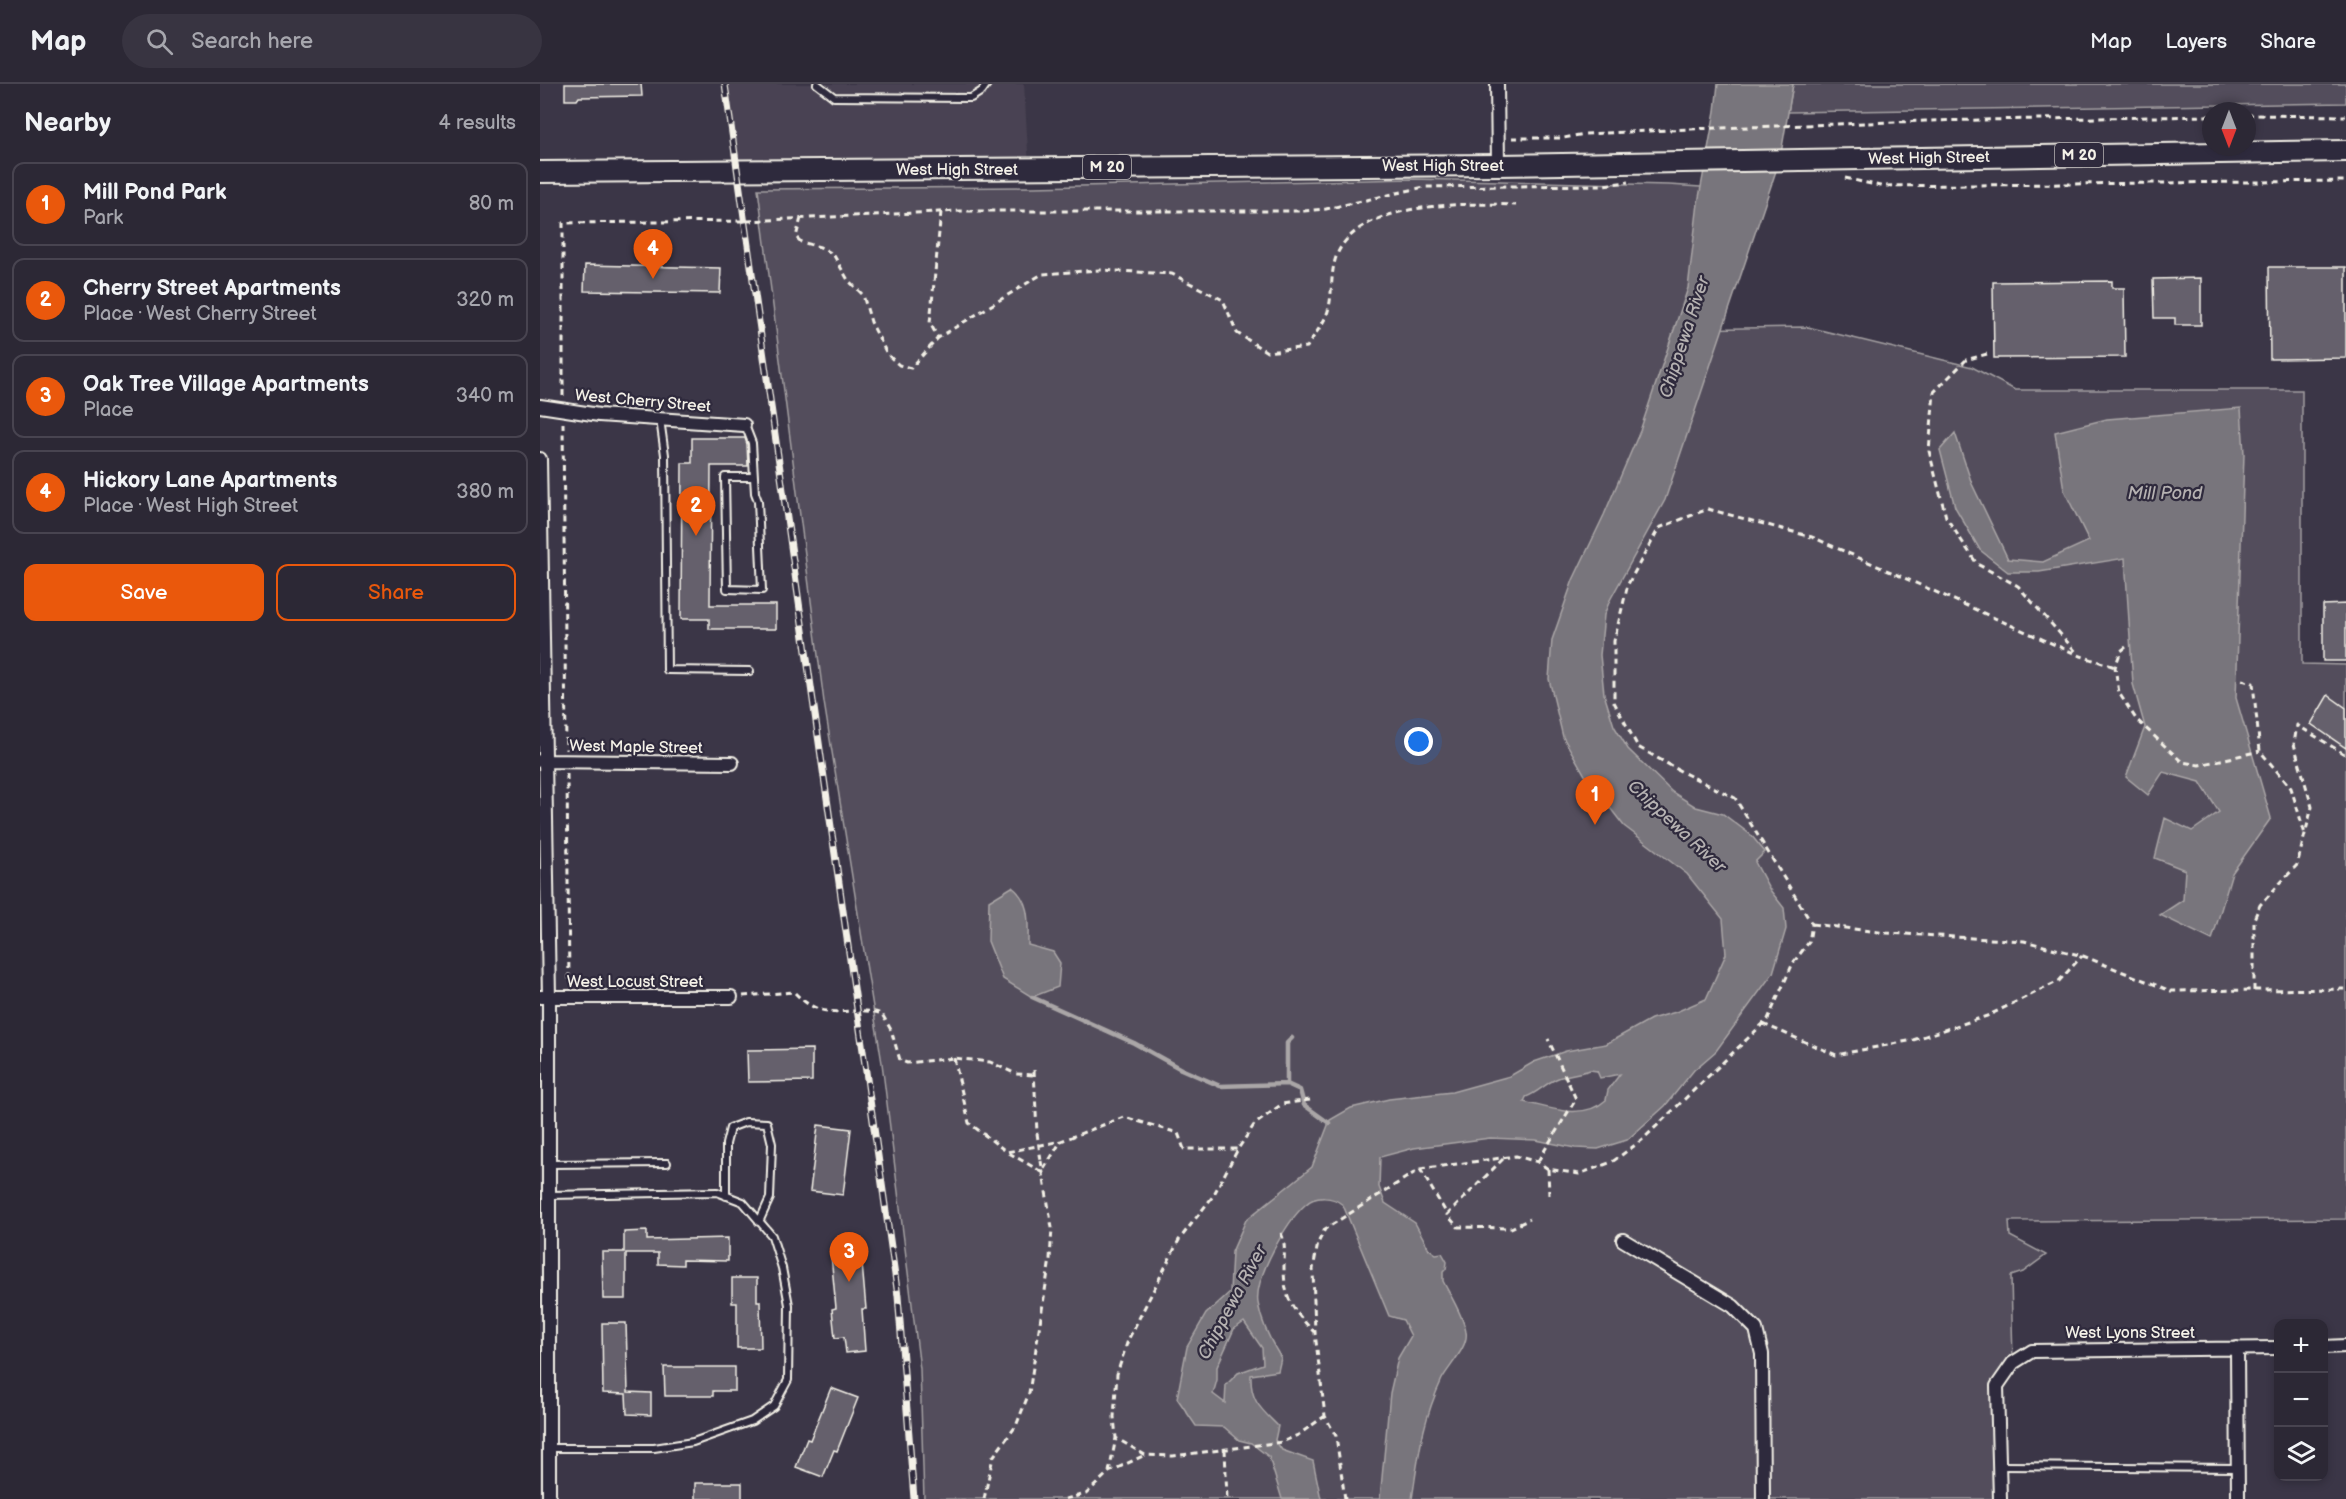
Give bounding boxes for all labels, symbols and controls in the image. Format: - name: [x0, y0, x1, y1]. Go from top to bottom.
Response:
- search box: [122, 14, 542, 68]
- text: Map: [30, 25, 86, 58]
- icon: search: [143, 25, 176, 58]
- text: Search here: [191, 28, 313, 55]
- text: Map: [2090, 29, 2132, 54]
- text: Layers: [2165, 29, 2227, 54]
- text: Share: [2260, 29, 2316, 54]
- north arrow: [2202, 102, 2256, 156]
- text: Nearby: [24, 108, 111, 139]
- text: 4 results: [438, 111, 516, 135]
- road number: M 20: [2055, 143, 2103, 167]
- street label: West High Street: [1868, 148, 1990, 169]
- road number: M 20: [1083, 155, 1131, 179]
- street label: West High Street: [1382, 157, 1504, 176]
- street label: West High Street: [896, 161, 1018, 180]
- text: Mill Pond Park: [83, 179, 226, 206]
- text: 1: [41, 192, 50, 216]
- text: 80 m: [469, 192, 514, 216]
- text: Park: [83, 206, 123, 230]
- pin: 4: [634, 230, 672, 279]
- water label: Chippewa River: [1655, 272, 1714, 401]
- text: Cherry Street Apartments: [83, 275, 341, 302]
- text: 2: [40, 288, 51, 312]
- text: 320 m: [456, 288, 514, 312]
- text: Place · West Cherry Street: [83, 302, 317, 326]
- text: Oak Tree Village Apartments: [83, 371, 369, 398]
- text: 3: [40, 384, 51, 408]
- text: 340 m: [456, 384, 514, 408]
- street label: West Cherry Street: [574, 386, 712, 417]
- text: Place: [83, 398, 134, 422]
- text: Hickory Lane Apartments: [83, 467, 337, 494]
- text: 4: [40, 480, 51, 504]
- text: 380 m: [456, 480, 514, 504]
- water label: Mill Pond: [2128, 483, 2203, 504]
- pin: 2: [676, 486, 716, 536]
- text: Place · West High Street: [83, 494, 298, 518]
- button: Save: [24, 564, 264, 621]
- button: Share: [276, 564, 516, 621]
- your location: [1404, 727, 1433, 756]
- street label: West Maple Street: [569, 737, 703, 758]
- pin: 1: [1576, 776, 1614, 825]
- water label: Chippewa River: [1623, 776, 1731, 878]
- street label: West Locust Street: [567, 973, 703, 992]
- pin: 3: [830, 1232, 868, 1282]
- water label: Chippewa River: [1193, 1240, 1272, 1363]
- map controls: [2274, 1319, 2328, 1481]
- button: +: [2274, 1319, 2328, 1373]
- street label: West Lyons Street: [2065, 1324, 2195, 1343]
- button: −: [2274, 1373, 2328, 1427]
- button: layers: [2274, 1427, 2328, 1481]

